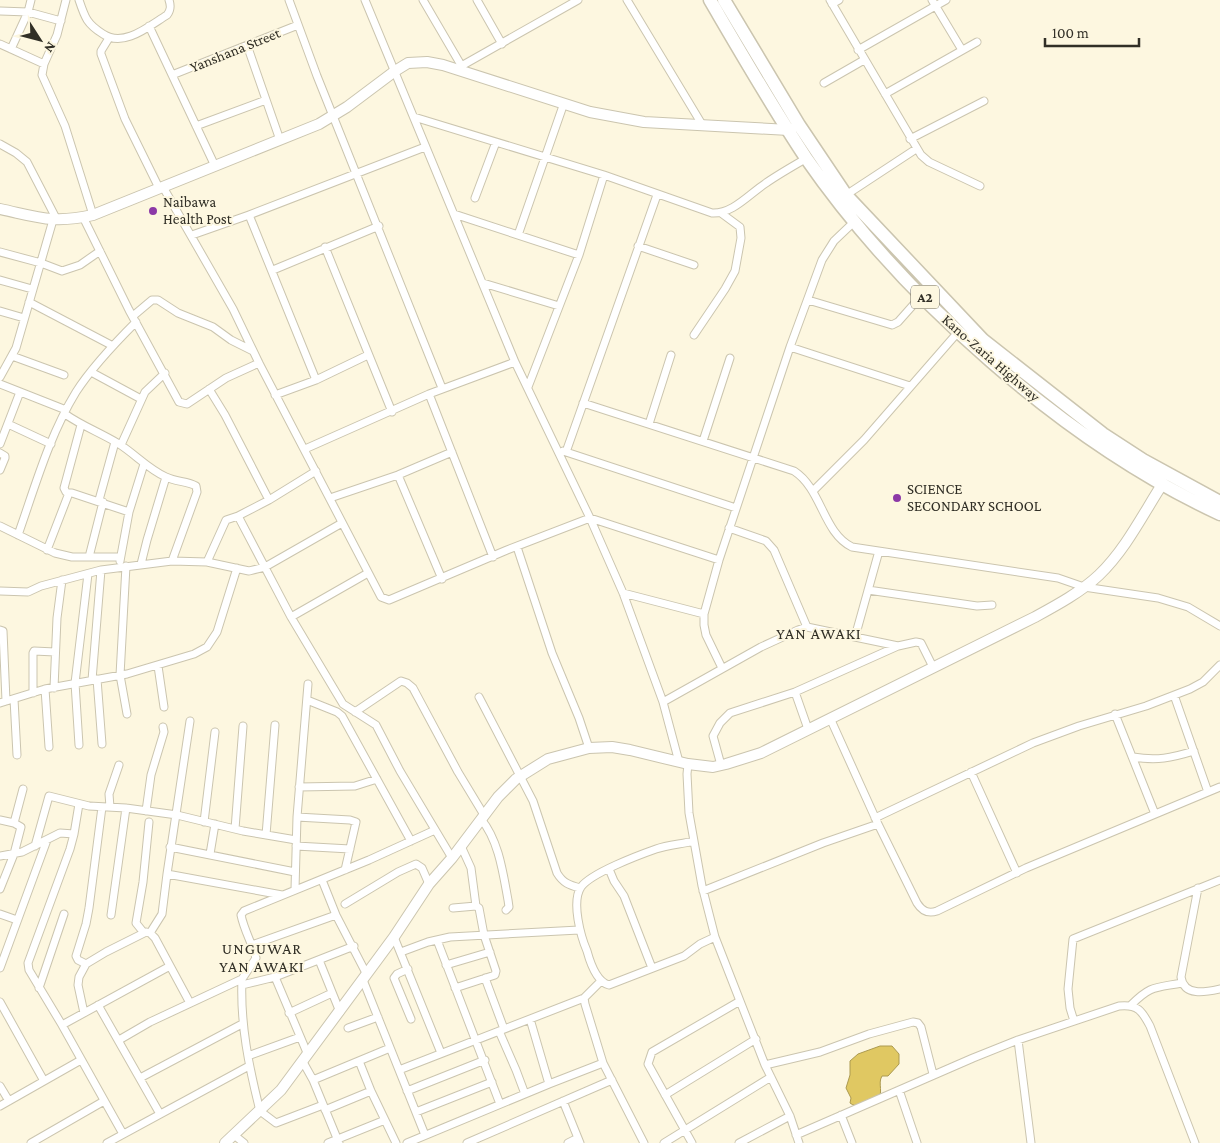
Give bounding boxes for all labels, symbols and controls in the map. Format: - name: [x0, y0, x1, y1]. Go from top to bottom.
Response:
- north arrow: [15, 15, 65, 65]
- scale bar: [1045, 15, 1139, 47]
- street label: Yanshana Street: [188, 24, 283, 75]
- text: 100 m: [1052, 25, 1089, 41]
- text: N: [41, 39, 60, 57]
- place label: Naibawa Health Post: [163, 194, 233, 227]
- marker: Naibawa Health Post: [147, 205, 159, 217]
- road number: A2: [911, 286, 939, 308]
- street label: Kano-Zaria Highway: [938, 311, 1043, 406]
- place label: SCIENCE SECONDARY SCHOOL: [907, 481, 1042, 514]
- marker: SCIENCE SECONDARY SCHOOL: [891, 492, 903, 504]
- district label: YAN AWAKI: [776, 625, 862, 642]
- district label: UNGUWAR YAN AWAKI: [219, 940, 305, 975]

